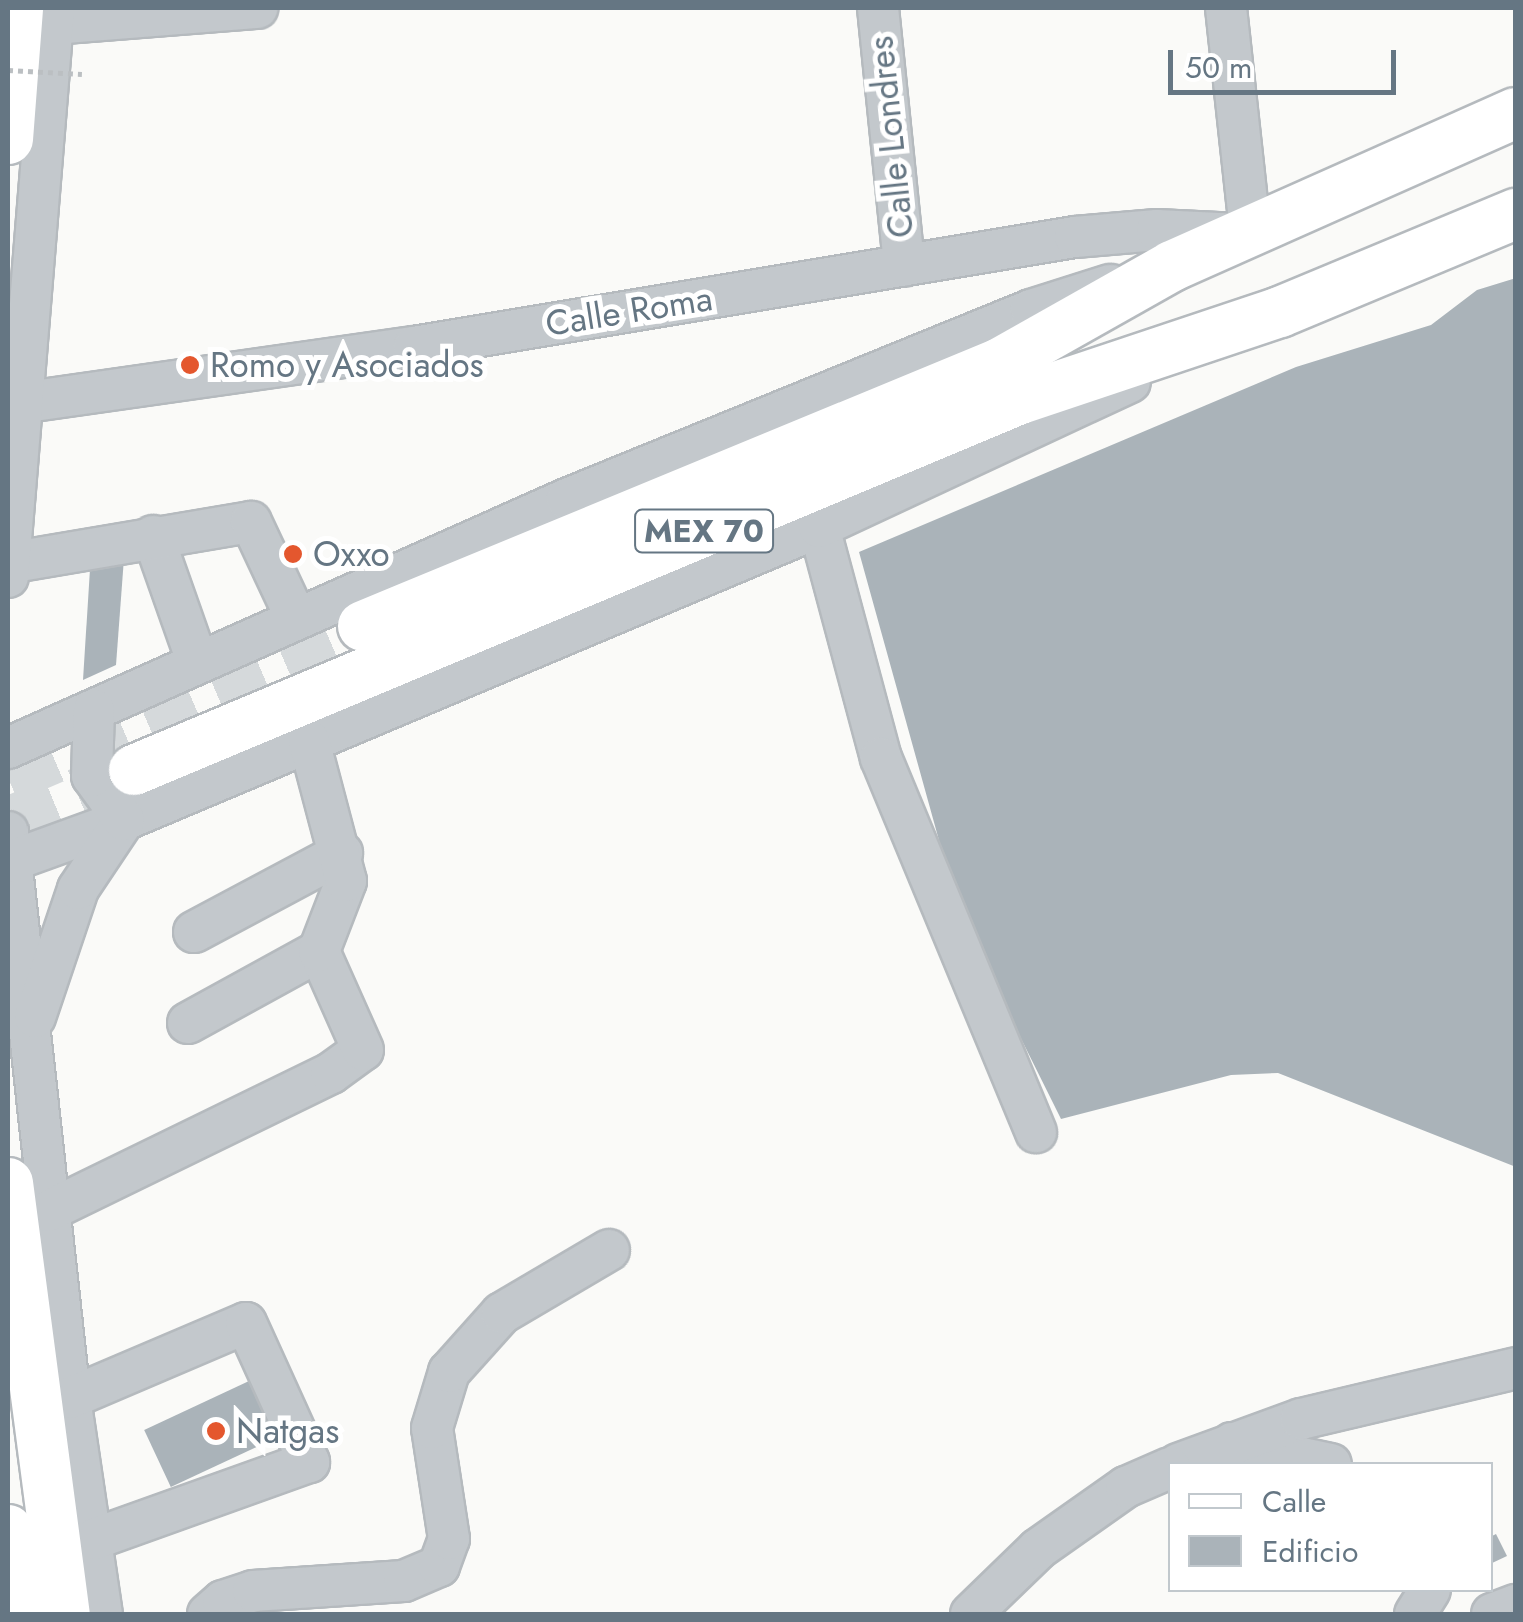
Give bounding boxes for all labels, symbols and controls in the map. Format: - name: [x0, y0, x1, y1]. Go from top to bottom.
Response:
- scale bar: [1173, 30, 1400, 92]
- street label: Calle Londres: [860, 34, 922, 240]
- text: 50 m: [1185, 46, 1252, 89]
- street label: Calle Roma: [543, 277, 715, 345]
- place label: Romo y Asociados: [210, 344, 484, 386]
- marker: Romo y Asociados: [179, 354, 201, 376]
- road number: MEX 70: [634, 504, 774, 558]
- place label: Oxxo: [313, 533, 390, 575]
- marker: Oxxo: [282, 543, 304, 565]
- place label: Natgas: [236, 1410, 339, 1452]
- marker: Natgas: [205, 1420, 227, 1442]
- legend: [1168, 1462, 1493, 1592]
- text: Calle: [1262, 1480, 1326, 1523]
- text: Edificio: [1262, 1530, 1358, 1573]

